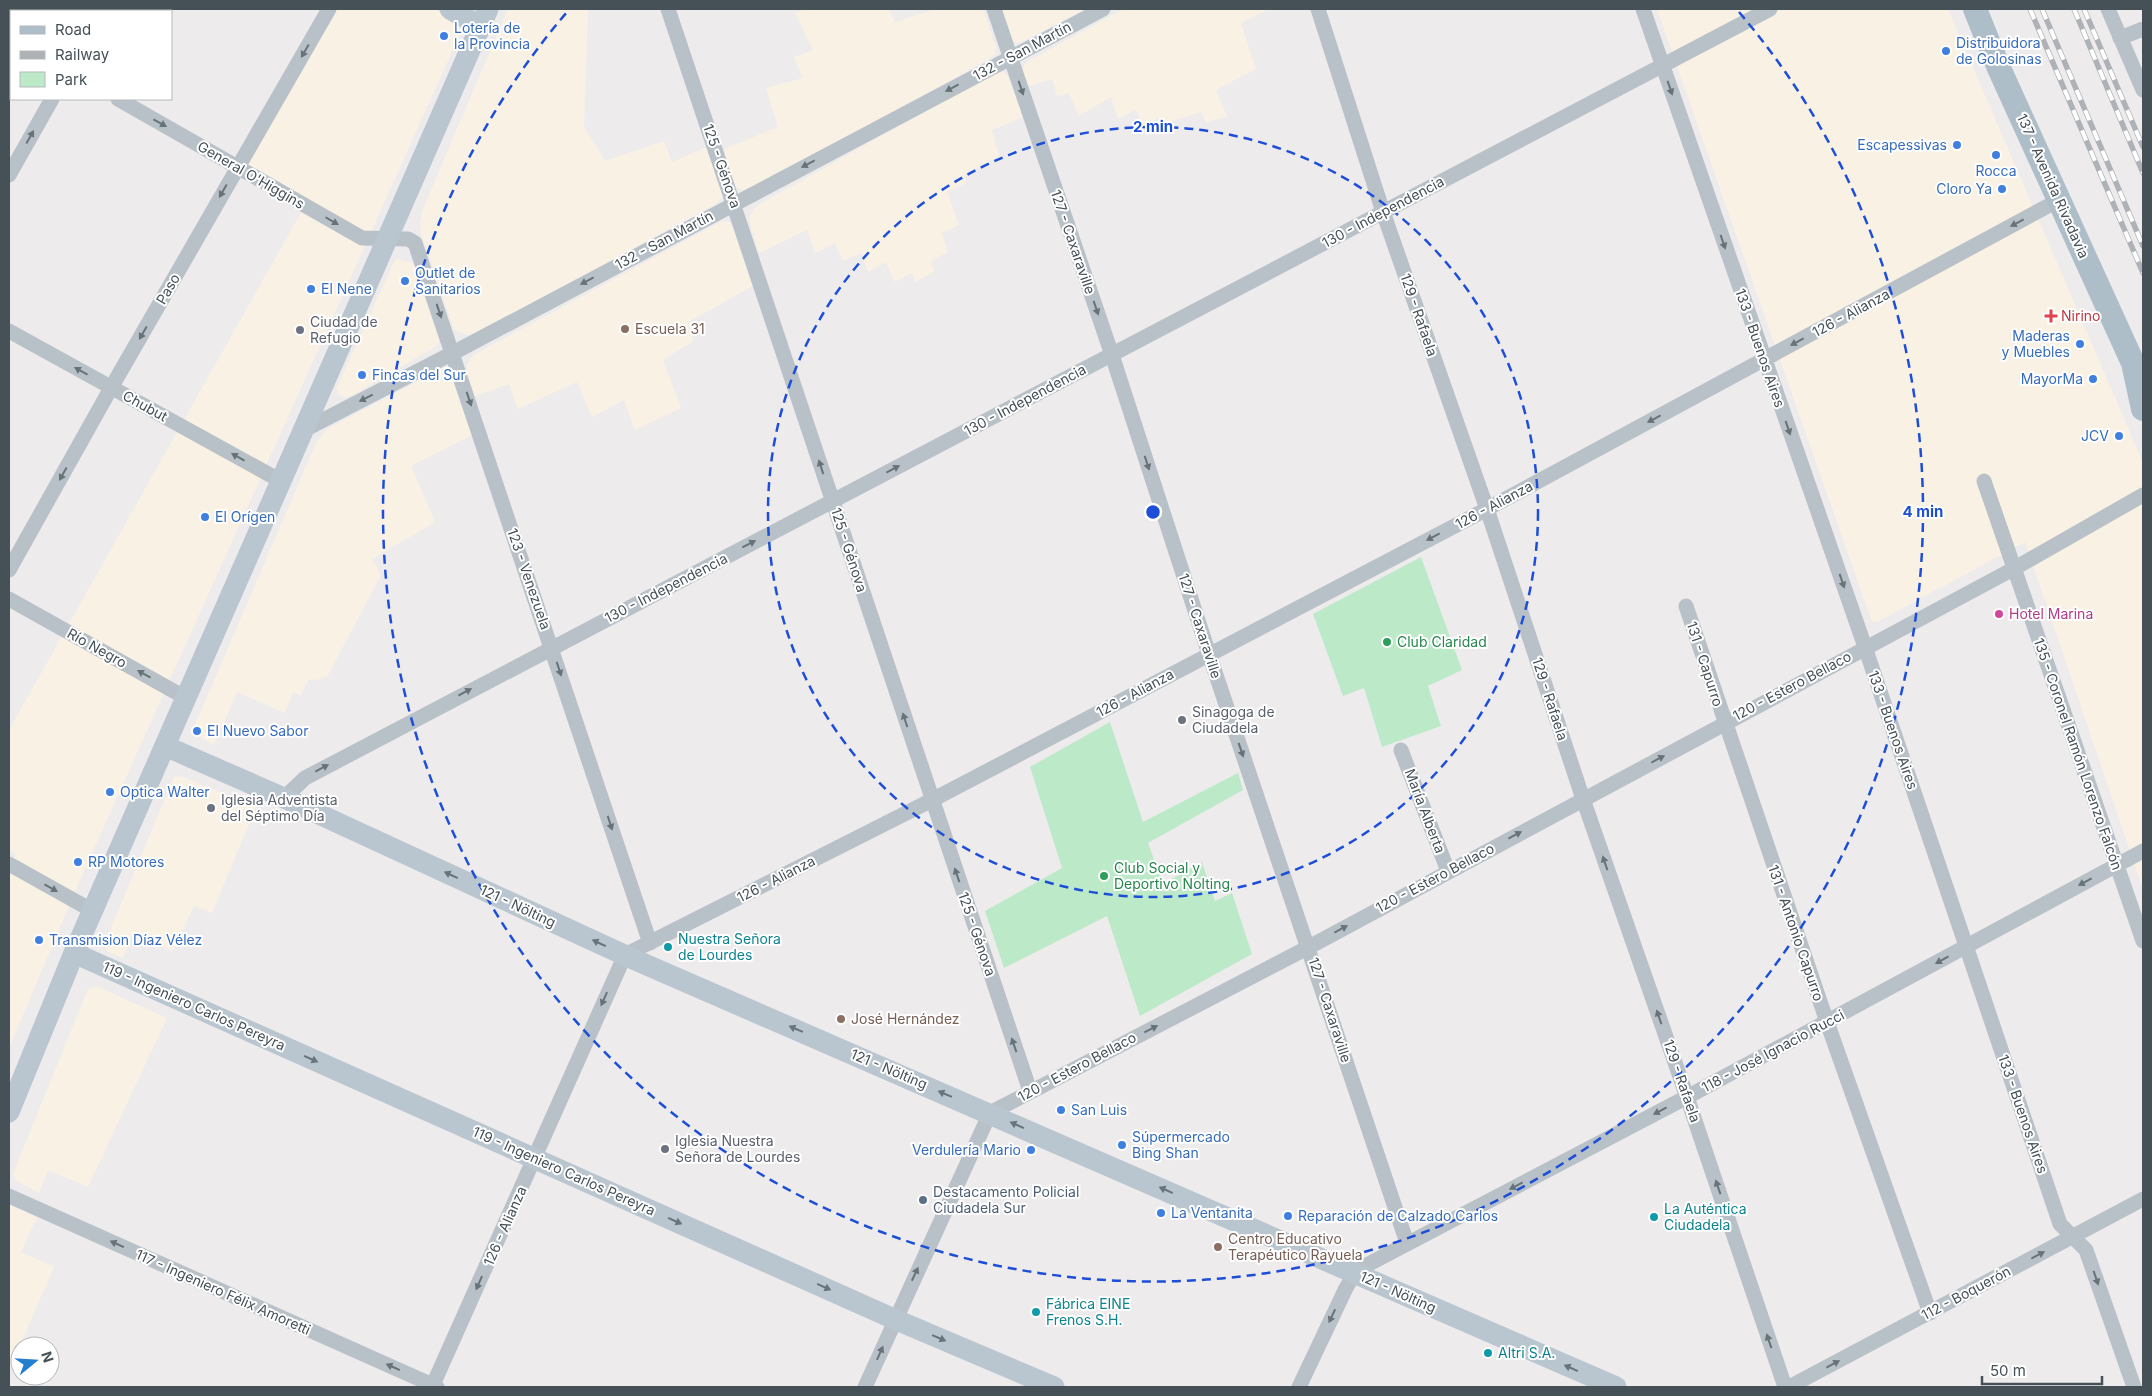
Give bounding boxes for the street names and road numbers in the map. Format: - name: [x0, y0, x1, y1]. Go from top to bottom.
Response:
- street label: 132 - San Martín: [970, 18, 1074, 84]
- street label: 137 - Avenida Rivadavia: [2014, 111, 2093, 261]
- street label: 125 - Génova: [700, 122, 745, 210]
- street label: General O'Higgins: [195, 137, 308, 212]
- street label: 130 - Independencia: [1319, 172, 1447, 251]
- street label: 127 - Caxaraville: [1048, 187, 1099, 296]
- street label: 132 - San Martín: [612, 207, 716, 273]
- street label: Paso: [152, 270, 183, 307]
- street label: 129 - Rafaela: [1397, 271, 1442, 358]
- street label: 126 - Alianza: [1809, 285, 1892, 340]
- street label: 133 - Buenos Aires: [1732, 286, 1789, 410]
- street label: 130 - Independencia: [961, 360, 1089, 439]
- street label: Chubut: [120, 386, 171, 425]
- street label: 126 - Alianza: [1452, 477, 1535, 532]
- street label: 125 - Génova: [828, 506, 871, 594]
- street label: 123 - Venezuela: [504, 526, 555, 632]
- street label: 130 - Independencia: [602, 549, 730, 626]
- street label: 127 - Caxaraville: [1176, 571, 1225, 680]
- street label: 131 - Capurro: [1684, 619, 1727, 708]
- street label: Río Negro: [64, 624, 130, 671]
- street label: 135 - Coronel Ramón Lorenzo Falcón: [2031, 636, 2126, 872]
- street label: 120 - Estero Bellaco: [1730, 647, 1854, 724]
- street label: 129 - Rafaela: [1529, 655, 1572, 743]
- street label: 126 - Alianza: [1093, 665, 1176, 720]
- street label: 133 - Buenos Aires: [1865, 668, 1922, 792]
- street label: María Alberta: [1402, 766, 1449, 855]
- street label: 120 - Estero Bellaco: [1373, 839, 1497, 916]
- street label: 126 - Alianza: [734, 852, 818, 906]
- street label: 131 - Antonio Capurro: [1765, 862, 1828, 1003]
- street label: 121 - Nölting: [478, 881, 559, 930]
- street label: 125 - Génova: [955, 890, 1000, 978]
- street label: 127 - Caxaraville: [1306, 955, 1355, 1064]
- street label: 119 - Ingeniero Carlos Pereyra: [100, 958, 288, 1054]
- street label: 118 - José Ignacio Rucci: [1699, 1006, 1847, 1095]
- street label: 120 - Estero Bellaco: [1015, 1028, 1139, 1105]
- street label: 129 - Rafaela: [1660, 1037, 1705, 1124]
- street label: 121 - Nölting: [848, 1045, 930, 1092]
- street label: 133 - Buenos Aires: [1995, 1052, 2052, 1176]
- street label: 119 - Ingeniero Carlos Pereyra: [470, 1123, 658, 1219]
- street label: 126 - Alianza: [479, 1183, 530, 1268]
- street label: 117 - Ingeniero Félix Amoretti: [133, 1245, 313, 1338]
- street label: 112 - Boquerón: [1918, 1262, 2013, 1323]
- street label: 121 - Nölting: [1357, 1267, 1439, 1316]

